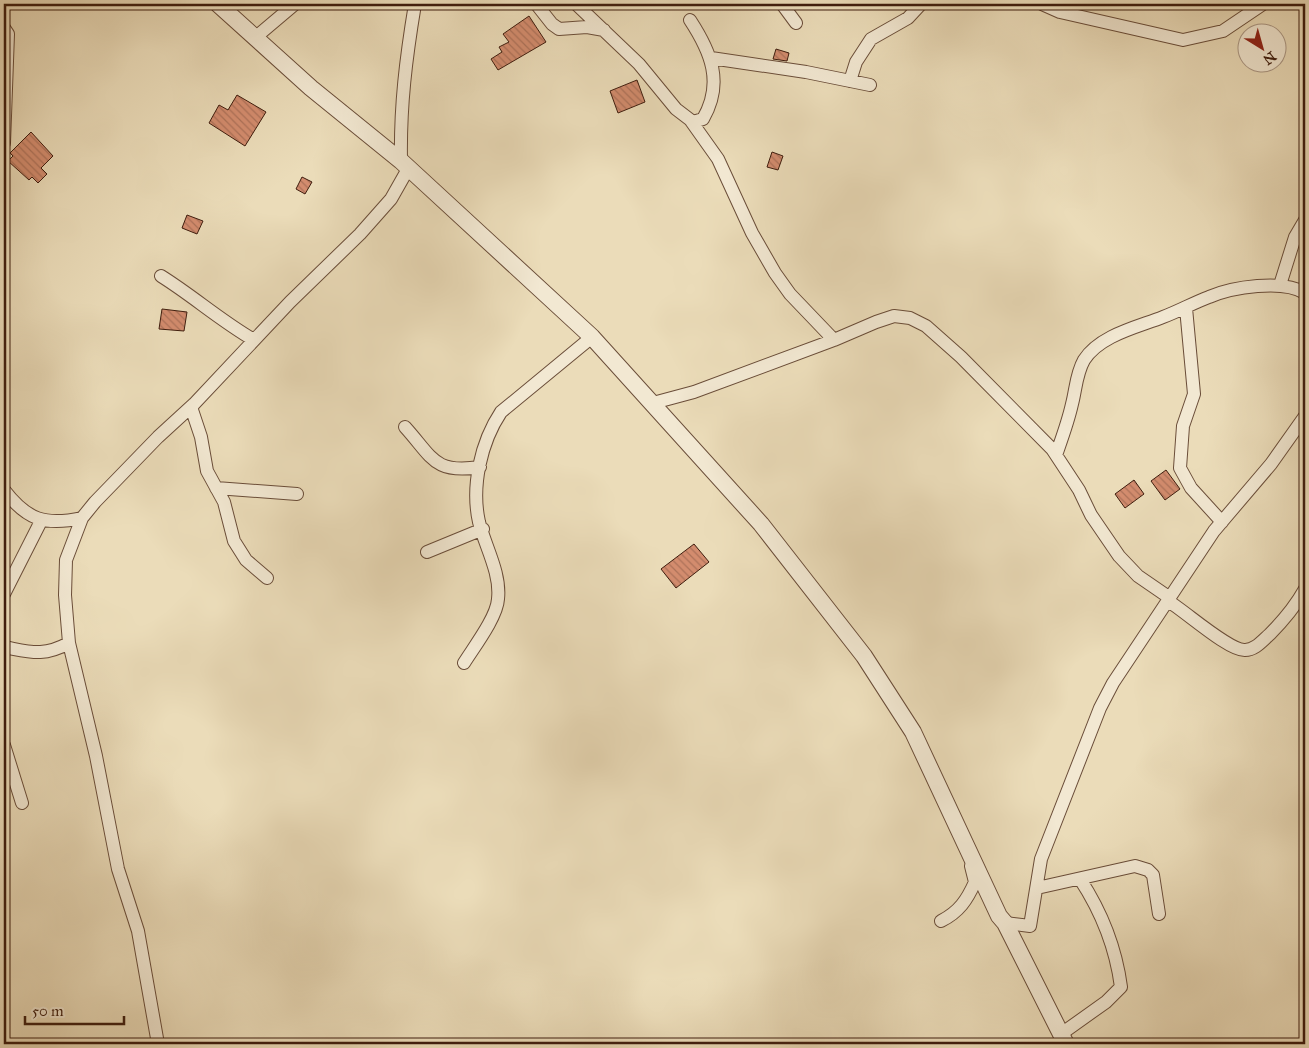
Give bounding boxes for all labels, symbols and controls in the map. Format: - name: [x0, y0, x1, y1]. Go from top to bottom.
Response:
- north arrow: [1236, 22, 1286, 72]
- text: N: [1260, 48, 1279, 68]
- scale bar: [25, 993, 124, 1025]
- text: 50 m: [32, 1002, 64, 1020]

